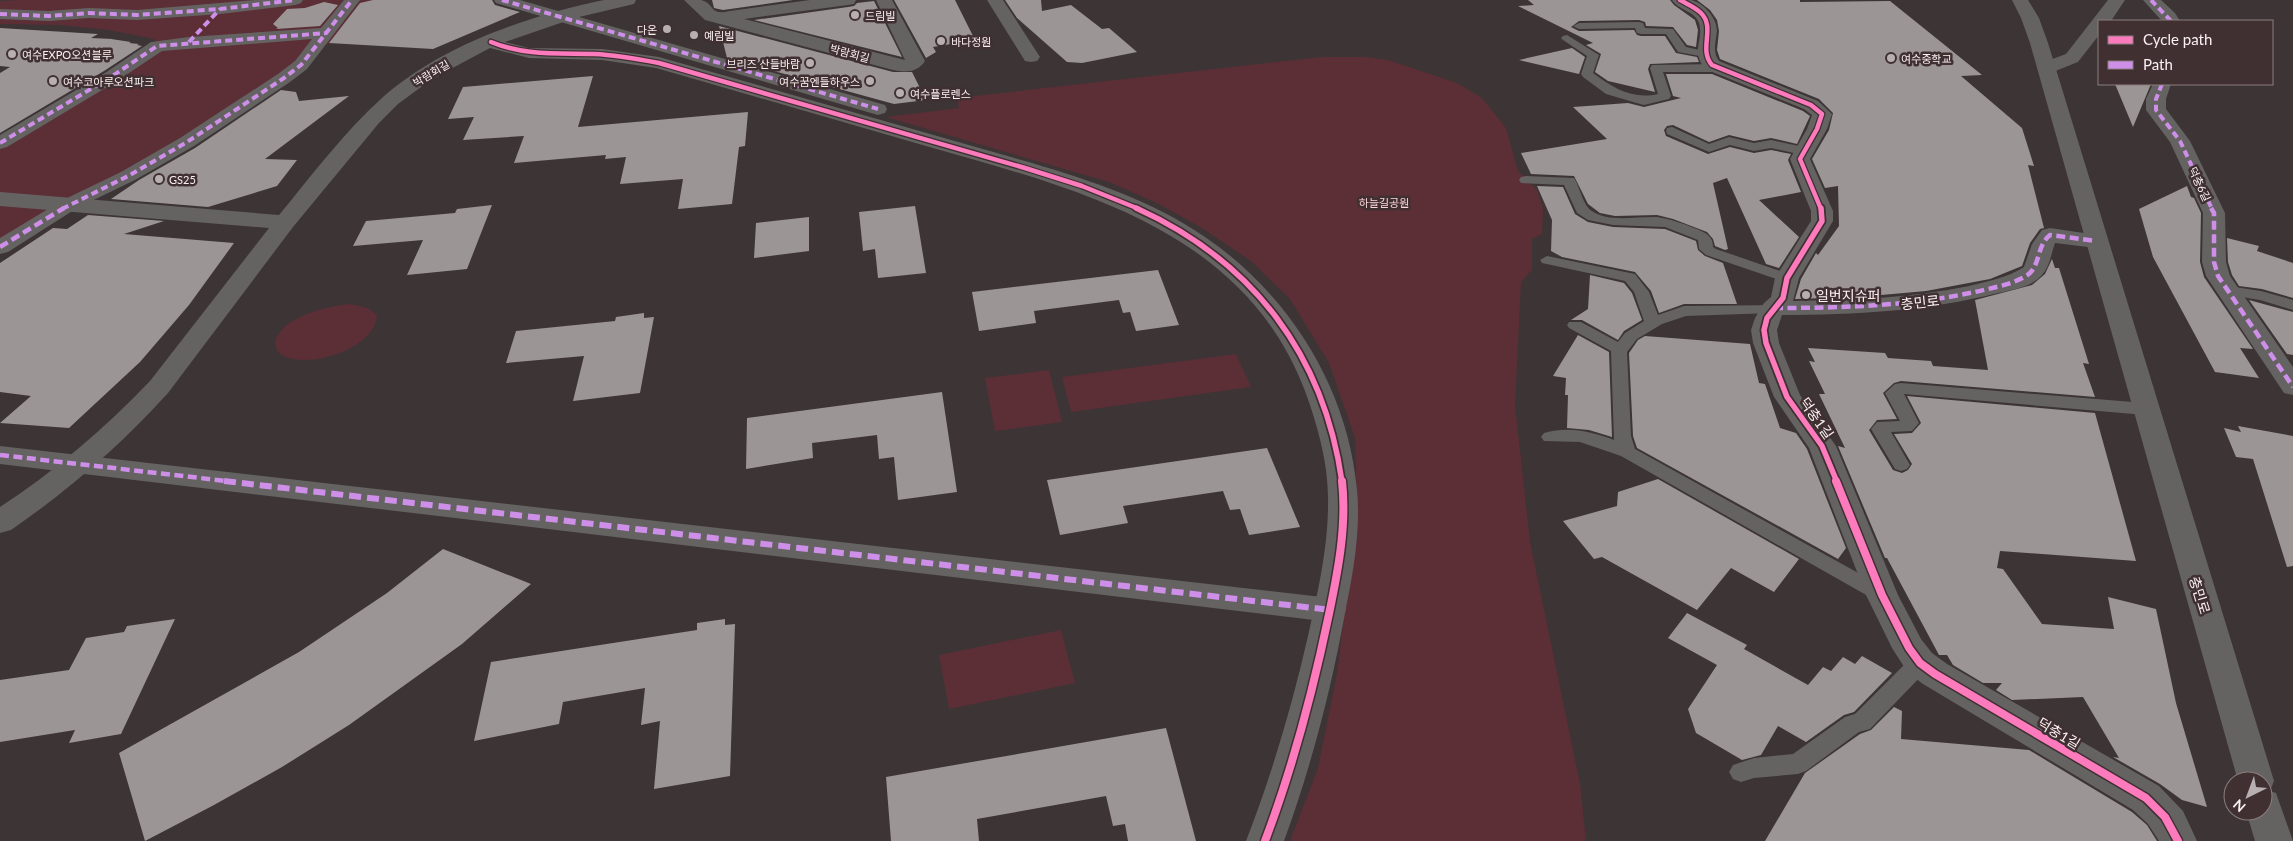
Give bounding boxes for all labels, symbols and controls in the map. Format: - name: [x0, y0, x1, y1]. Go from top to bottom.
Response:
- marker: 드림빌: [849, 9, 861, 21]
- place label: 드림빌: [865, 9, 895, 22]
- legend: [2098, 20, 2273, 85]
- place label: 다온: [637, 23, 657, 36]
- marker: 다온: [661, 23, 673, 35]
- marker: 예림빌: [688, 29, 700, 41]
- place label: 예림빌: [704, 29, 734, 42]
- text: Cycle path: [2143, 30, 2212, 48]
- marker: 바다정원: [935, 35, 947, 47]
- place label: 바다정원: [951, 35, 991, 48]
- street label: 박람회길: [829, 41, 871, 65]
- marker: 여수EXPO오션블루: [6, 48, 18, 60]
- place label: 여수EXPO오션블루: [22, 48, 112, 61]
- marker: 여수중학교: [1885, 52, 1897, 64]
- place label: 여수중학교: [1901, 52, 1952, 65]
- text: Path: [2143, 55, 2173, 73]
- street label: 박람회길: [410, 57, 452, 89]
- place label: 브리즈 산들바람: [726, 57, 800, 70]
- marker: 브리즈 산들바람: [804, 57, 816, 69]
- marker: 여수코아루오션파크: [47, 75, 59, 87]
- place label: 여수코아루오션파크: [63, 75, 154, 88]
- place label: 여수꿈엔들하우스: [779, 75, 860, 88]
- marker: 여수꿈엔들하우스: [864, 75, 876, 87]
- marker: 여수플로렌스: [894, 87, 906, 99]
- place label: 여수플로렌스: [910, 87, 971, 100]
- street label: 덕충6길: [2186, 165, 2214, 203]
- marker: GS25: [153, 173, 165, 185]
- place label: GS25: [169, 173, 196, 186]
- park label: 하늘길공원: [1359, 196, 1409, 209]
- place label: 일번지슈퍼: [1816, 287, 1880, 304]
- marker: 일번지슈퍼: [1800, 289, 1812, 301]
- street label: 충민로: [1900, 292, 1940, 312]
- street label: 덕충1길: [1797, 394, 1837, 442]
- street label: 충민로: [2186, 574, 2214, 616]
- street label: 덕충1길: [2035, 714, 2083, 752]
- north arrow: [2223, 771, 2273, 821]
- text: N: [2229, 796, 2249, 816]

